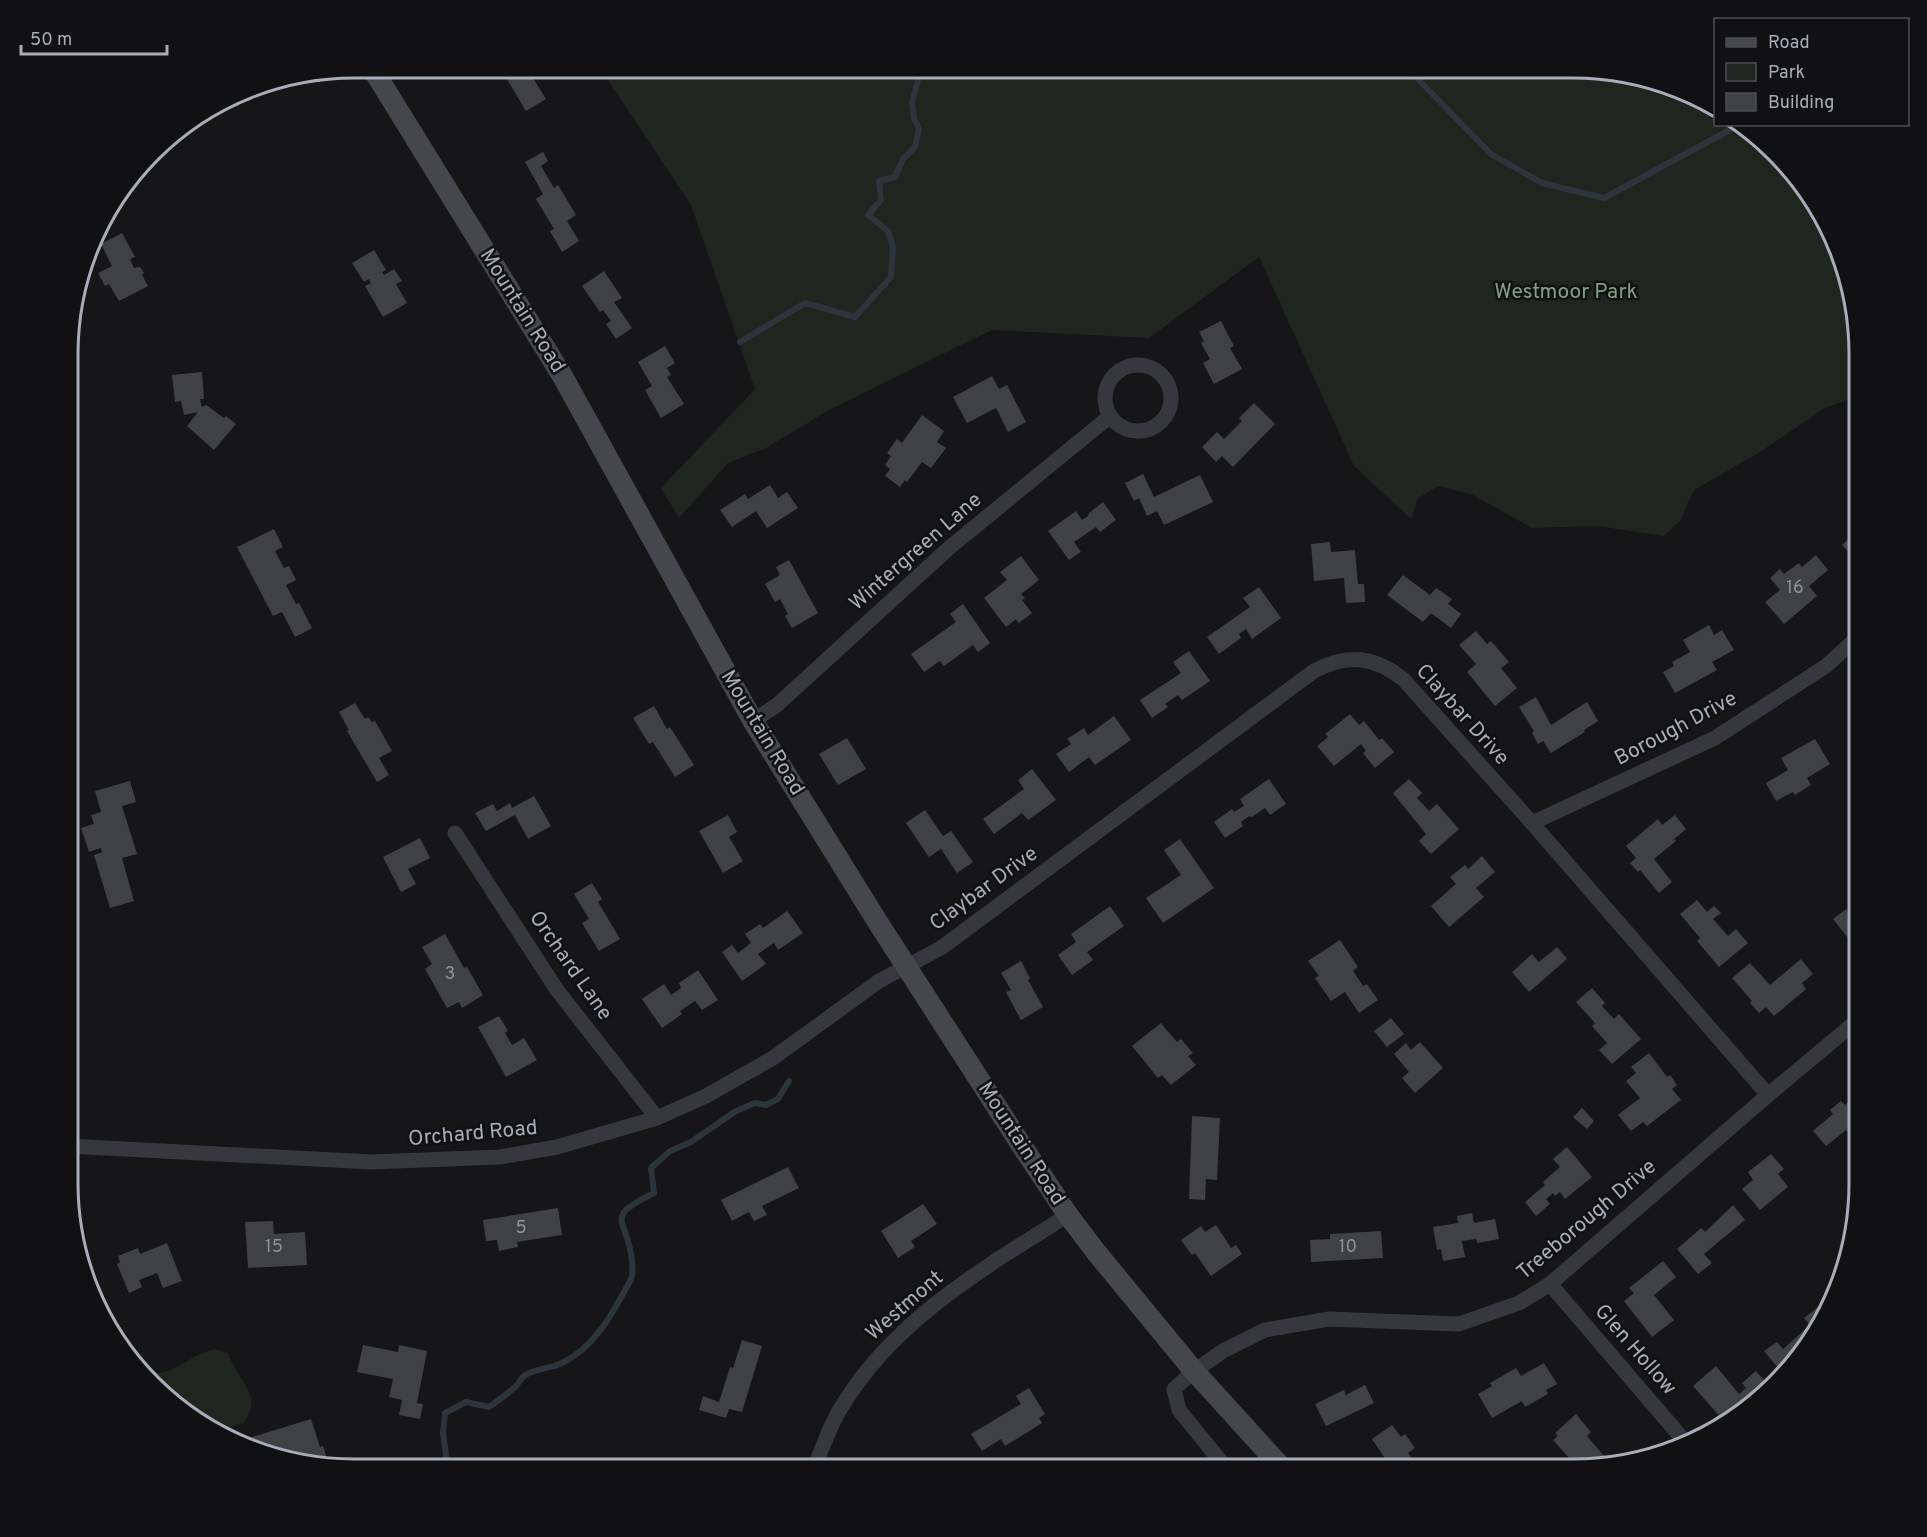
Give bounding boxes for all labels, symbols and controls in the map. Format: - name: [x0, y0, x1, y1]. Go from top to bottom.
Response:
- scale bar: [21, 18, 166, 56]
- legend: [1714, 18, 1909, 126]
- text: 50 m: [30, 29, 72, 52]
- text: Road: [1768, 32, 1810, 55]
- text: Park: [1768, 62, 1805, 85]
- text: Building: [1768, 92, 1834, 115]
- street label: Mountain Road: [473, 244, 571, 378]
- park label: Westmoor Park: [1494, 279, 1638, 306]
- street label: Wintergreen Lane: [844, 487, 988, 617]
- house number: 16: [1786, 577, 1804, 600]
- street label: Claybar Drive: [1409, 659, 1515, 771]
- street label: Mountain Road: [714, 665, 810, 801]
- street label: Borough Drive: [1610, 685, 1742, 773]
- street label: Claybar Drive: [924, 841, 1044, 937]
- street label: Orchard Lane: [522, 906, 618, 1026]
- house number: 3: [445, 963, 455, 986]
- street label: Mountain Road: [971, 1077, 1071, 1211]
- street label: Orchard Road: [407, 1115, 539, 1153]
- street label: Treeborough Drive: [1512, 1154, 1662, 1286]
- house number: 5: [515, 1217, 527, 1240]
- house number: 15: [265, 1236, 283, 1259]
- house number: 10: [1339, 1236, 1357, 1259]
- street label: Westmont: [861, 1265, 949, 1347]
- street label: Glen Hollow: [1588, 1299, 1682, 1401]

